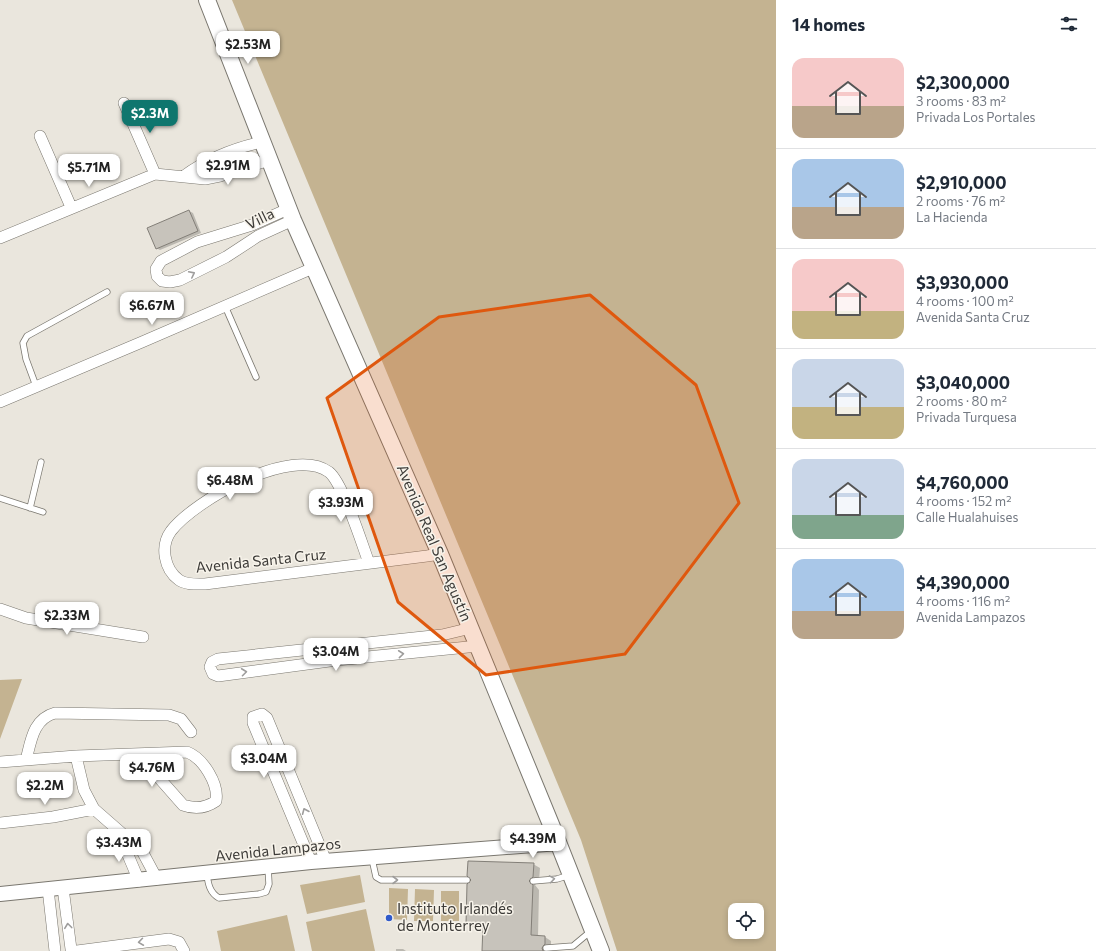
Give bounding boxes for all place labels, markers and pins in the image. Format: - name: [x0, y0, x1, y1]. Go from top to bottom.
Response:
- pin: $2.53M: [215, 31, 281, 65]
- pin: $2.3M: [122, 100, 178, 134]
- pin: $2.91M: [195, 152, 261, 186]
- pin: $5.71M: [56, 154, 122, 188]
- pin: $6.67M: [119, 292, 185, 326]
- pin: $6.48M: [197, 467, 263, 501]
- pin: $3.93M: [308, 489, 374, 523]
- pin: $2.33M: [34, 602, 100, 636]
- pin: $3.04M: [303, 638, 369, 672]
- pin: $3.04M: [231, 745, 297, 779]
- pin: $4.76M: [119, 754, 185, 788]
- pin: $2.2M: [17, 772, 73, 806]
- pin: $4.39M: [500, 825, 566, 859]
- pin: $3.43M: [86, 829, 152, 863]
- place label: Instituto Irlandés de Monterrey: [397, 899, 513, 934]
- marker: Instituto Irlandés de Monterrey: [384, 913, 394, 923]

